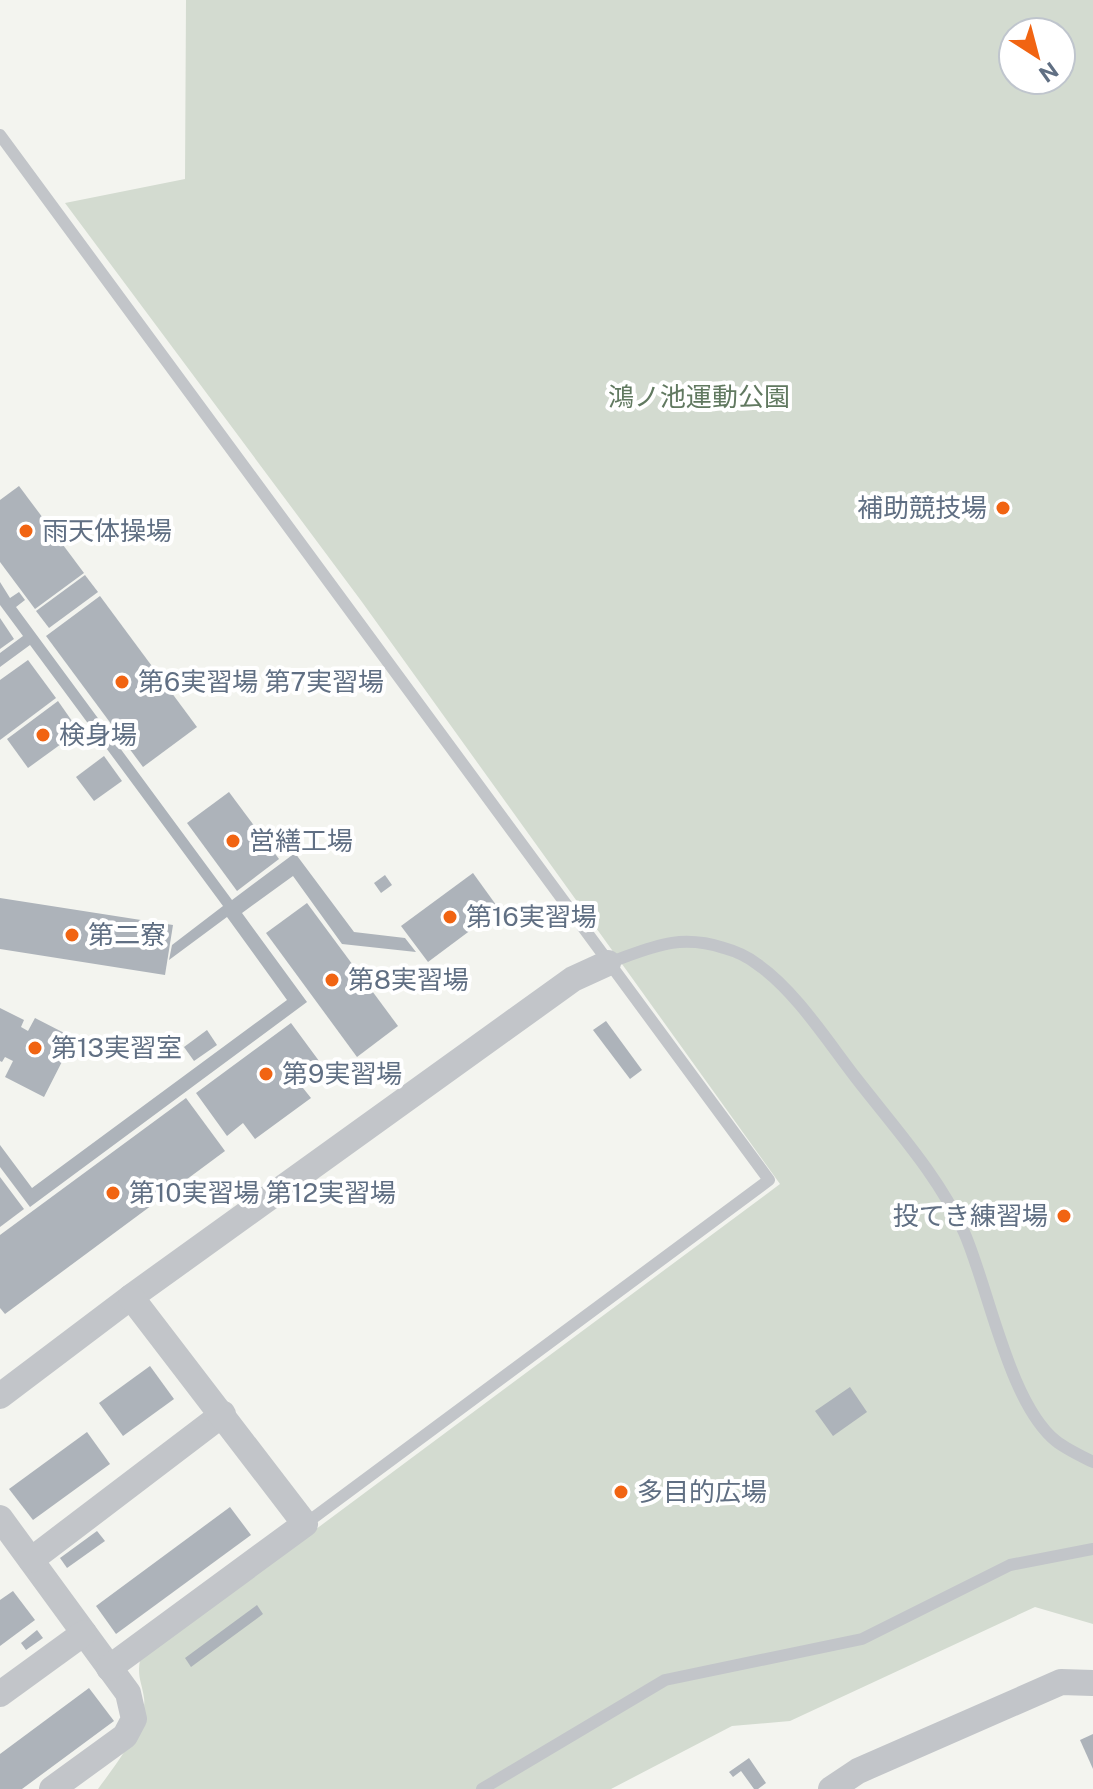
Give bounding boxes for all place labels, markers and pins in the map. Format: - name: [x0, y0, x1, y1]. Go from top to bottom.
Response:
- place label: 補助競技場: [857, 492, 987, 523]
- marker: 補助競技場: [994, 499, 1012, 517]
- place label: 雨天体操場: [42, 515, 172, 546]
- marker: 雨天体操場: [17, 522, 35, 540]
- place label: 第6実習場 第7実習場: [138, 666, 384, 697]
- marker: 第6実習場 第7実習場: [113, 673, 131, 691]
- place label: 検身場: [59, 719, 137, 750]
- marker: 検身場: [34, 726, 52, 744]
- place label: 営繕工場: [249, 825, 353, 856]
- marker: 営繕工場: [224, 832, 242, 850]
- place label: 第16実習場: [466, 901, 597, 932]
- marker: 第16実習場: [441, 908, 459, 926]
- place label: 第二寮: [88, 919, 166, 950]
- marker: 第二寮: [63, 926, 81, 944]
- place label: 第8実習場: [348, 964, 469, 995]
- marker: 第8実習場: [323, 971, 341, 989]
- place label: 第13実習室: [51, 1032, 182, 1063]
- marker: 第13実習室: [26, 1039, 44, 1057]
- place label: 第9実習場: [282, 1058, 402, 1089]
- marker: 第9実習場: [257, 1065, 275, 1083]
- place label: 第10実習場 第12実習場: [129, 1177, 396, 1208]
- marker: 第10実習場 第12実習場: [104, 1184, 122, 1202]
- place label: 投てき練習場: [893, 1200, 1048, 1231]
- marker: 投てき練習場: [1055, 1207, 1073, 1225]
- place label: 多目的広場: [637, 1476, 767, 1507]
- marker: 多目的広場: [612, 1483, 630, 1501]

